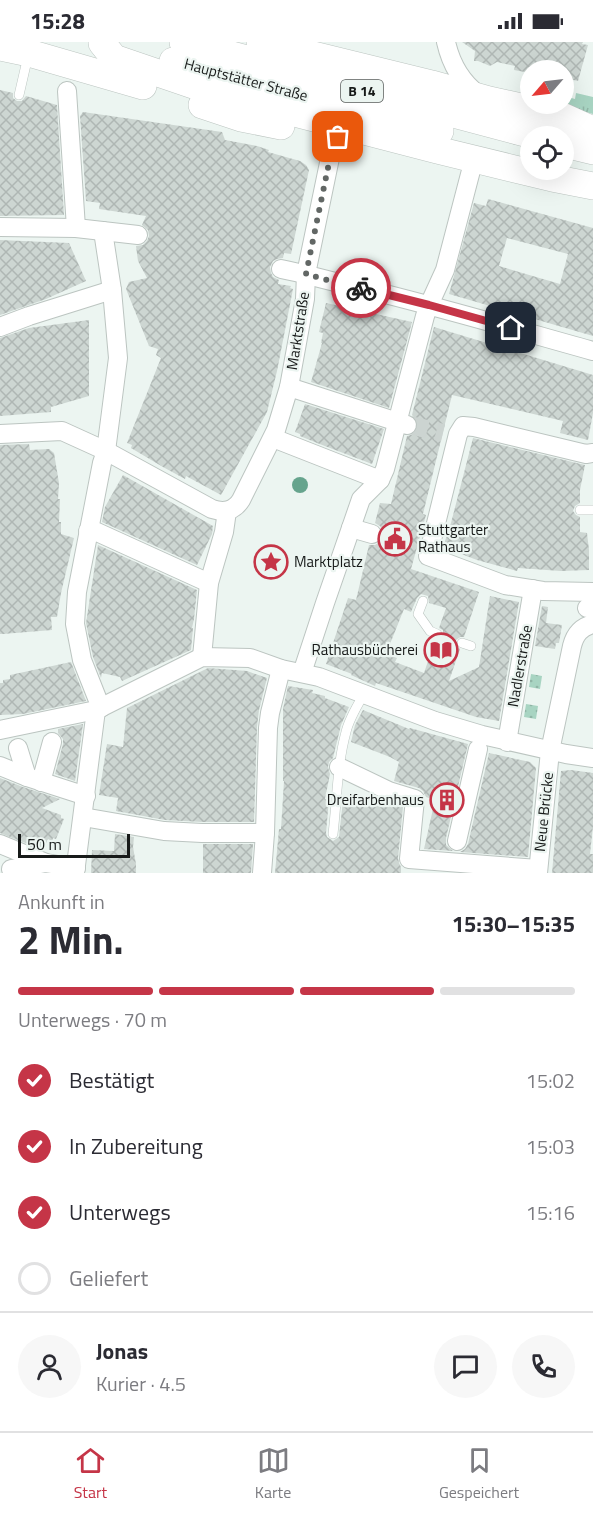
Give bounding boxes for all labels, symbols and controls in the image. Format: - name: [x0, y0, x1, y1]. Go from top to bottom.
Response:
- text: 15:28: [30, 4, 85, 38]
- street label: Hauptstätter Straße: [182, 52, 311, 107]
- north arrow: [520, 60, 574, 114]
- map controls: [520, 60, 574, 180]
- road number: B 14: [341, 80, 383, 102]
- pin: [312, 111, 363, 162]
- icon: bag: [321, 120, 354, 153]
- button: locate: [520, 126, 574, 180]
- courier: [331, 258, 391, 318]
- icon: bike: [345, 272, 378, 305]
- street label: Marktstraße: [280, 290, 315, 372]
- pin: [485, 302, 536, 353]
- icon: home: [494, 311, 527, 344]
- place label: Stuttgarter Rathaus: [418, 518, 488, 558]
- public building icon: Stuttgarter Rathaus: [377, 521, 413, 557]
- place icon: Marktplatz: [253, 544, 289, 580]
- place label: Marktplatz: [294, 550, 363, 573]
- street label: Nadlerstraße: [501, 623, 538, 709]
- library icon: Rathausbücherei: [423, 632, 459, 668]
- place label: Rathausbücherei: [312, 638, 418, 661]
- street label: Neue Brücke: [528, 771, 559, 853]
- building icon: Dreifarbenhaus: [429, 782, 465, 818]
- place label: Dreifarbenhaus: [327, 788, 424, 811]
- scale bar: [18, 831, 130, 858]
- text: 50 m: [27, 832, 62, 856]
- text: Ankunft in: [18, 886, 105, 917]
- text: 15:30–15:35: [452, 907, 575, 941]
- text: 2 Min.: [18, 910, 124, 969]
- text: Unterwegs · 70 m: [18, 1004, 167, 1035]
- text: Bestätigt: [69, 1063, 154, 1097]
- icon: check: [18, 1064, 51, 1097]
- text: 15:02: [526, 1065, 575, 1096]
- text: In Zubereitung: [69, 1129, 203, 1163]
- icon: check: [18, 1130, 51, 1163]
- text: 15:03: [526, 1131, 575, 1162]
- text: Unterwegs: [69, 1195, 171, 1229]
- icon: check: [18, 1196, 51, 1229]
- text: 15:16: [526, 1197, 575, 1228]
- text: Geliefert: [69, 1261, 148, 1295]
- text: Jonas: [96, 1334, 148, 1368]
- button: person: [18, 1335, 81, 1398]
- button: chat: [434, 1335, 497, 1398]
- button: phone: [512, 1335, 575, 1398]
- text: Kurier · 4.5: [96, 1368, 186, 1399]
- tab: Start: [74, 1444, 107, 1504]
- tab: Karte: [255, 1444, 291, 1504]
- tab: Gespeichert: [439, 1444, 519, 1504]

